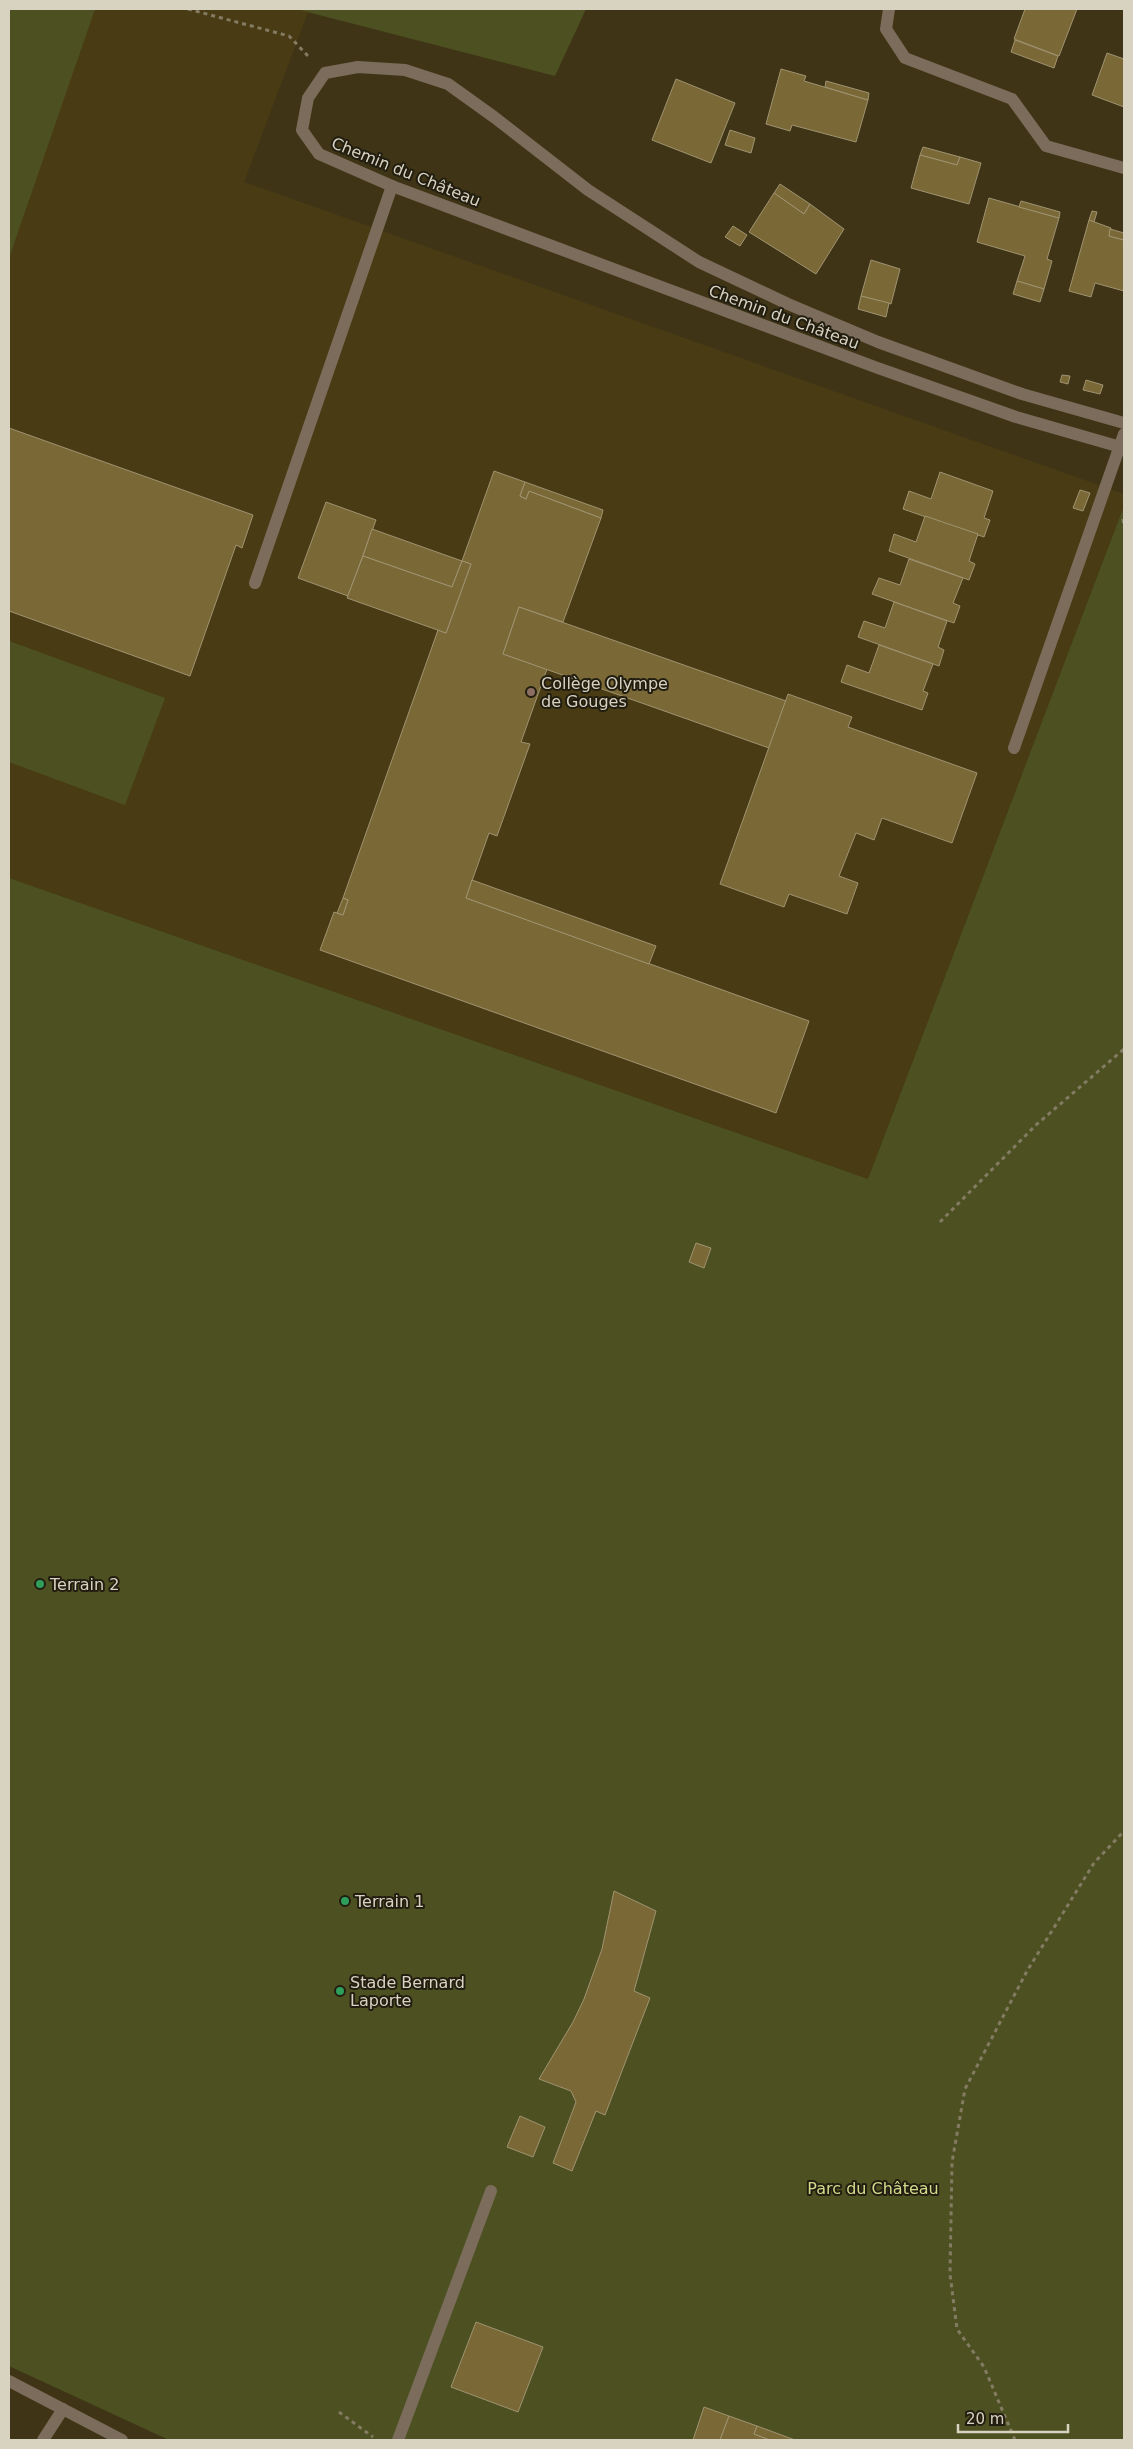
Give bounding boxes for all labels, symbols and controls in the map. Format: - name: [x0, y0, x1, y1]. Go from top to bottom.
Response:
- street label: Chemin du Château: [329, 133, 483, 211]
- street label: Chemin du Château: [706, 281, 862, 353]
- place label: Collège Olympe de Gouges: [541, 674, 668, 711]
- marker: Collège Olympe de Gouges: [525, 686, 537, 698]
- place label: Terrain 2: [49, 1575, 119, 1594]
- marker: Terrain 2: [34, 1578, 46, 1590]
- place label: Terrain 1: [354, 1892, 424, 1911]
- marker: Terrain 1: [339, 1895, 351, 1907]
- place label: Stade Bernard Laporte: [350, 1973, 465, 2010]
- marker: Stade Bernard Laporte: [334, 1985, 346, 1997]
- park label: Parc du Château: [807, 2179, 939, 2198]
- scale bar: [958, 2402, 1068, 2434]
- text: 20 m: [966, 2410, 1004, 2428]

